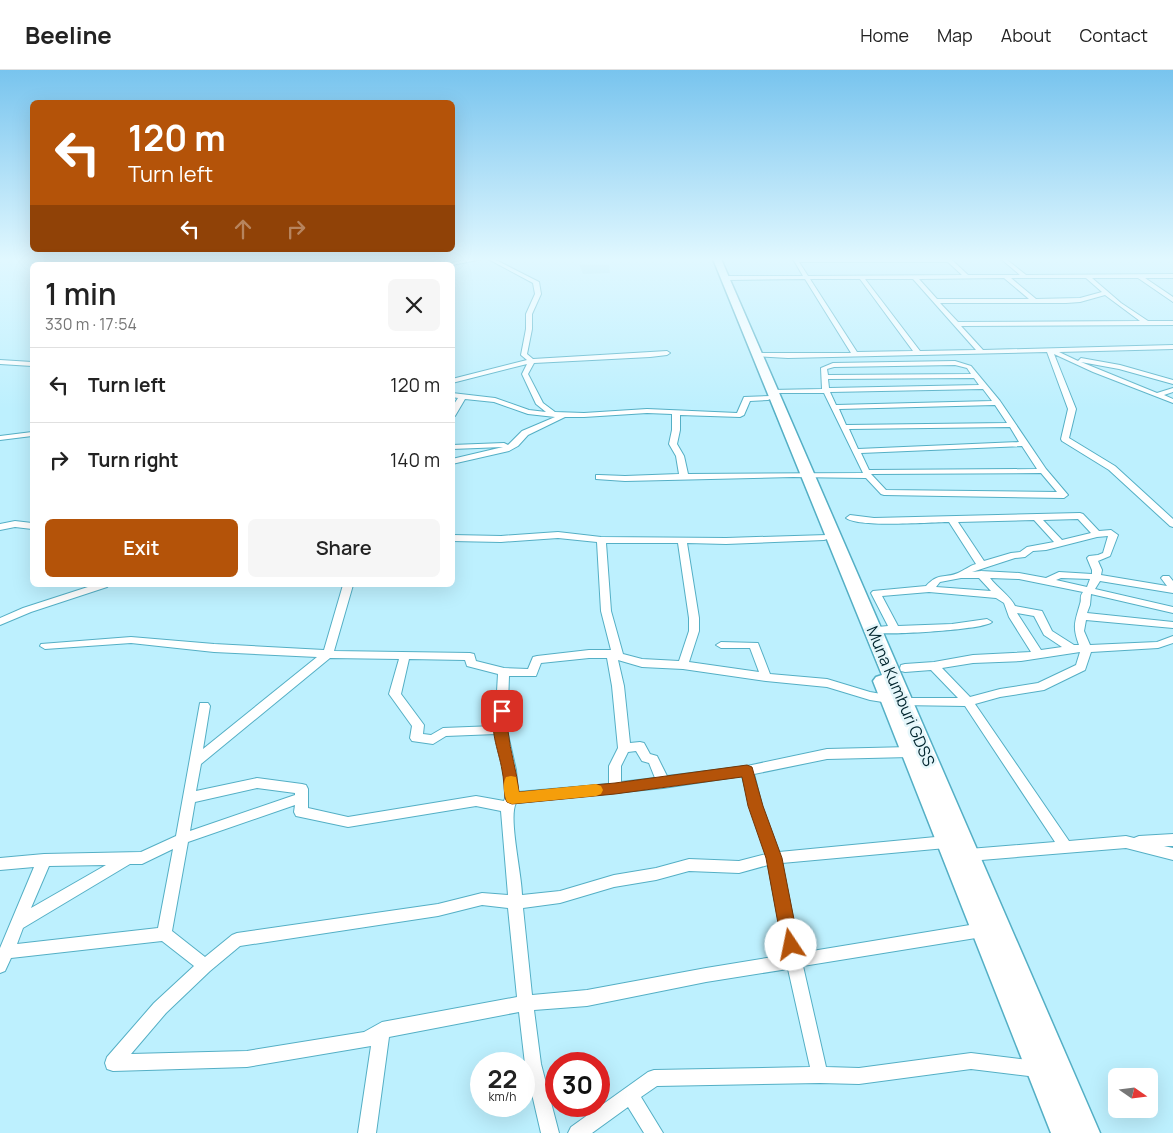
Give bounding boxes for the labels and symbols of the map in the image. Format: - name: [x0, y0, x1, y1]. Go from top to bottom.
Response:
- street label: Muna Kumburi GDSS: [862, 623, 941, 770]
- pin: [481, 690, 523, 732]
- position arrow: [764, 918, 816, 970]
- speed limit sign: 30: [545, 1052, 610, 1117]
- north arrow: [1108, 1068, 1158, 1118]

